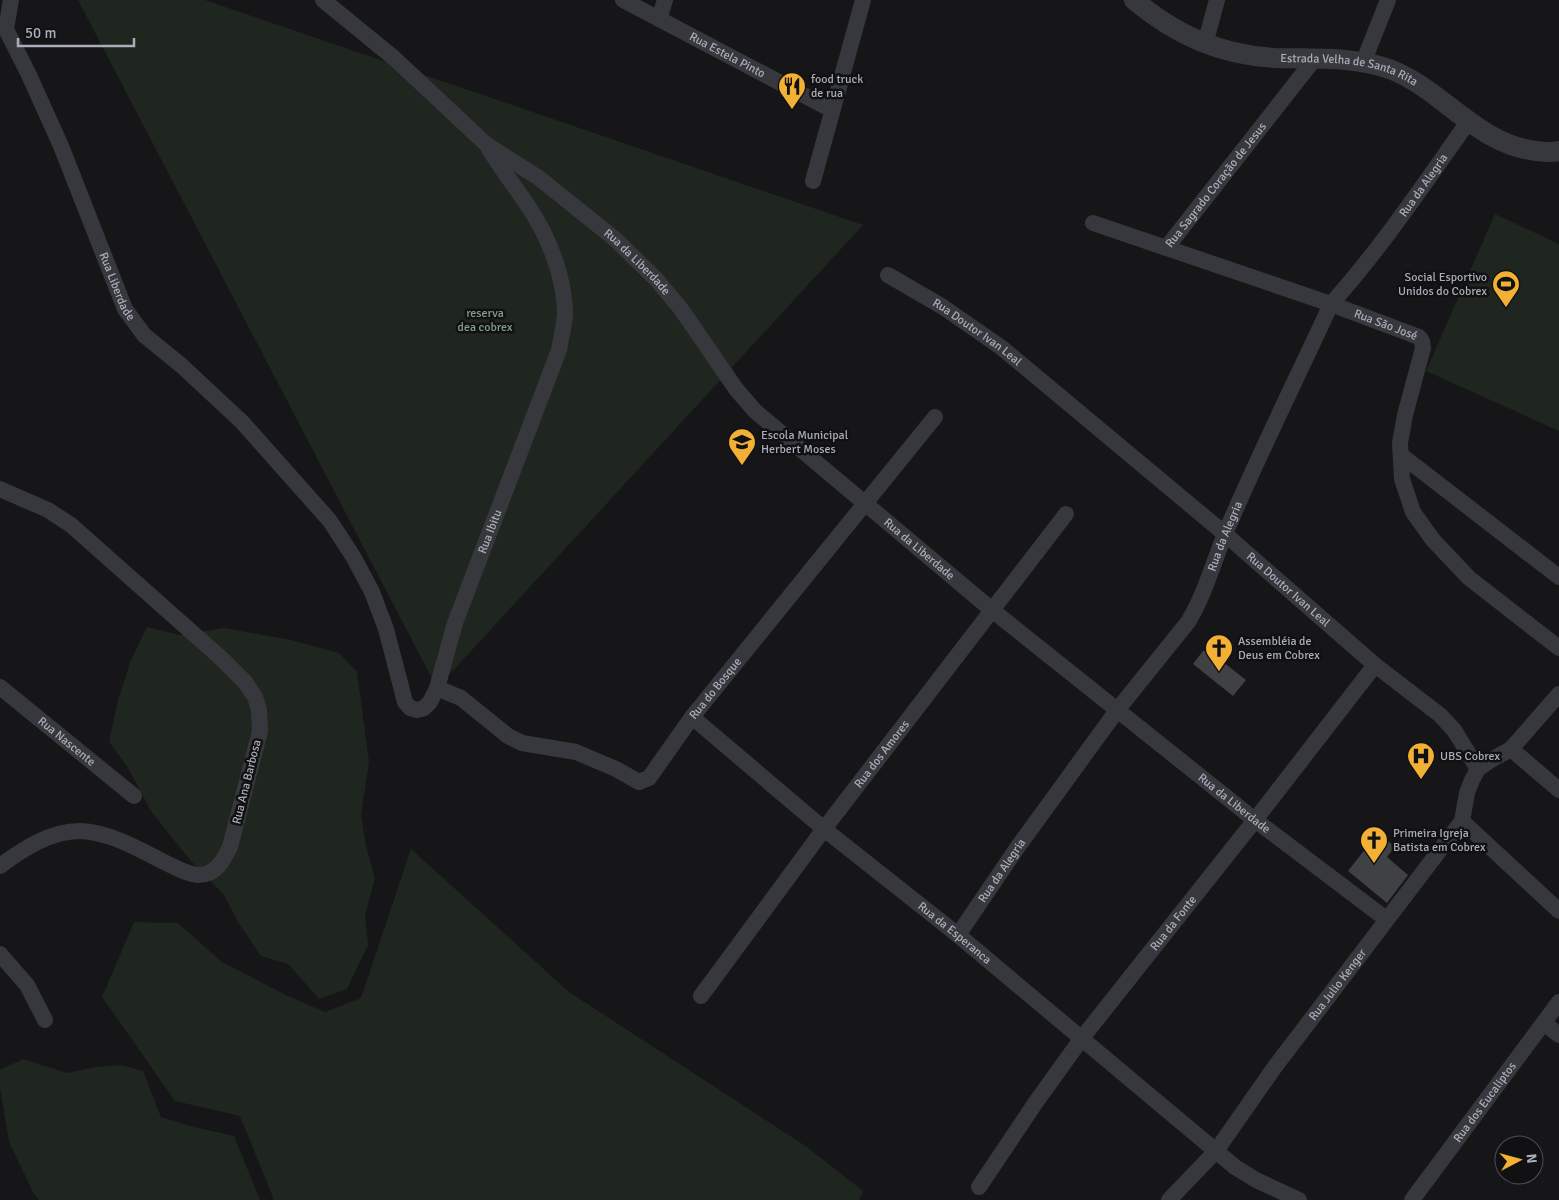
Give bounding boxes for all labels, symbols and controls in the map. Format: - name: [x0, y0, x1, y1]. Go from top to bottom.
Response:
- scale bar: [18, 15, 134, 47]
- text: 50 m: [25, 24, 56, 42]
- street label: Rua Estela Pinto: [687, 29, 768, 81]
- street label: Estrada Velha de Santa Rita: [1280, 51, 1421, 89]
- restaurant icon: food truck de rua: [777, 71, 807, 110]
- place label: food truck de rua: [811, 72, 863, 101]
- street label: Rua Sagrado Coração de Jesus: [1162, 119, 1269, 250]
- street label: Rua da Alegria: [1396, 151, 1451, 220]
- street label: Rua da Liberdade: [601, 226, 674, 298]
- street label: Rua Liberdade: [96, 250, 139, 324]
- sports icon: Social Esportivo Unidos do Cobrex: [1491, 269, 1521, 308]
- place label: Social Esportivo Unidos do Cobrex: [1398, 270, 1487, 299]
- street label: Rua Doutor Ivan Leal: [930, 295, 1025, 369]
- park label: reserva dea cobrex: [458, 306, 513, 335]
- street label: Rua São José: [1352, 306, 1420, 343]
- school or university icon: Escola Municipal Herbert Moses: [727, 427, 757, 466]
- place label: Escola Municipal Herbert Moses: [761, 428, 849, 457]
- street label: Rua da Alegria: [1204, 499, 1246, 573]
- street label: Rua Ibitu: [475, 507, 505, 556]
- street label: Rua da Liberdade: [881, 515, 958, 583]
- street label: Rua Doutor Ivan Leal: [1243, 549, 1334, 630]
- church icon: Assembléia de Deus em Cobrex: [1204, 633, 1234, 672]
- place label: Assembléia de Deus em Cobrex: [1238, 634, 1320, 663]
- street label: Rua do Bosque: [686, 654, 745, 722]
- street label: Rua Nascente: [35, 713, 99, 769]
- street label: Rua dos Amores: [851, 717, 912, 791]
- street label: Rua Ana Barbosa: [229, 738, 265, 826]
- hospital icon: UBS Cobrex: [1406, 741, 1436, 780]
- place label: UBS Cobrex: [1440, 749, 1501, 764]
- street label: Rua da Liberdade: [1195, 770, 1273, 837]
- church icon: Primeira Igreja Batista em Cobrex: [1359, 825, 1389, 864]
- place label: Primeira Igreja Batista em Cobrex: [1393, 826, 1486, 855]
- street label: Rua da Alegria: [975, 835, 1029, 905]
- street label: Rua da Fonte: [1147, 892, 1200, 954]
- street label: Rua da Esperanca: [915, 899, 994, 967]
- street label: Rua Julio Kenger: [1305, 945, 1370, 1023]
- street label: Rua dos Eucaliptos: [1450, 1059, 1520, 1145]
- north arrow: [1494, 1135, 1544, 1185]
- text: N: [1522, 1153, 1540, 1164]

